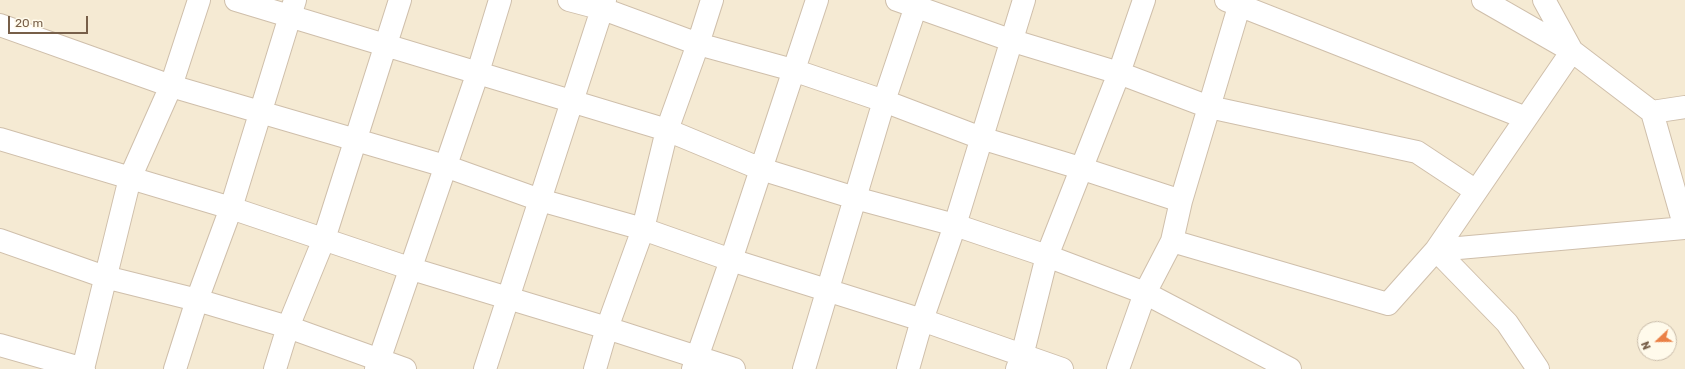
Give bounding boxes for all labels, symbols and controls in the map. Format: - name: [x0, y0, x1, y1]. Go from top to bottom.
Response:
- scale bar: [10, 8, 90, 34]
- text: 20 m: [15, 16, 43, 30]
- north arrow: [1637, 321, 1677, 361]
- text: N: [1639, 339, 1654, 351]

